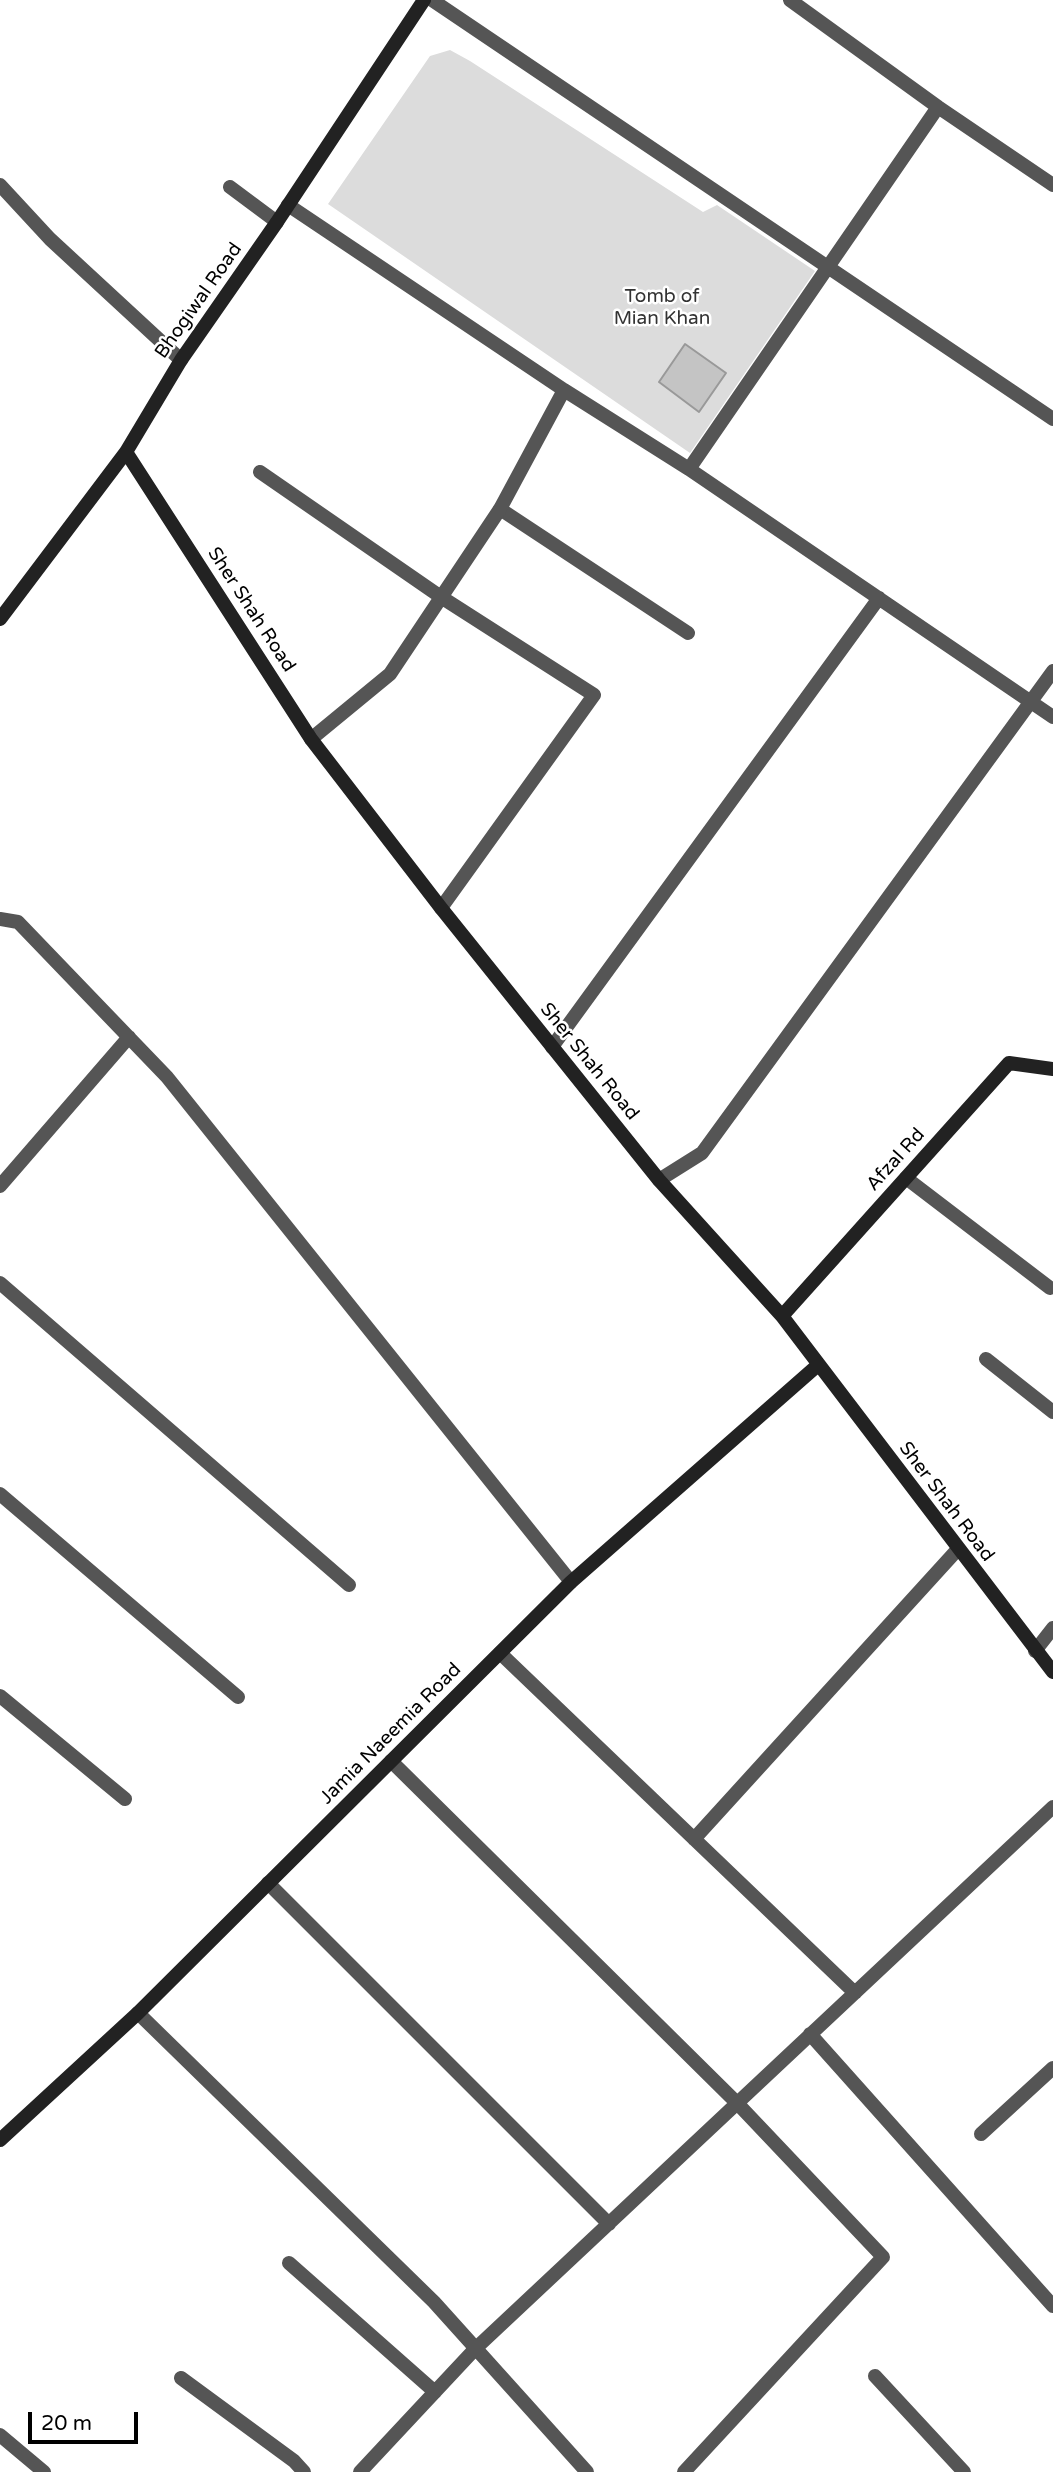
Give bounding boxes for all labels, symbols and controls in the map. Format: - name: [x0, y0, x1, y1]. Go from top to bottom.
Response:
- street label: Bhogiwal Road: [151, 239, 247, 363]
- park label: Tomb of Mian Khan: [614, 286, 710, 330]
- street label: Sher Shah Road: [202, 543, 300, 677]
- street label: Sher Shah Road: [535, 999, 643, 1125]
- street label: Afzal Rd: [862, 1124, 930, 1196]
- street label: Sher Shah Road: [894, 1438, 998, 1566]
- street label: Jamia Naeemia Road: [316, 1659, 466, 1809]
- scale bar: [32, 2398, 142, 2442]
- text: 20 m: [41, 2411, 92, 2436]

